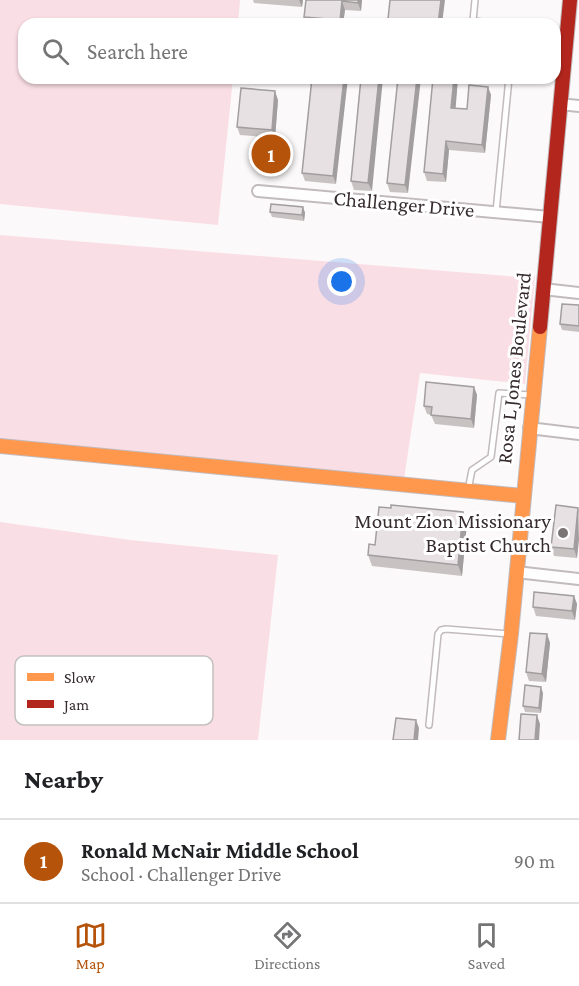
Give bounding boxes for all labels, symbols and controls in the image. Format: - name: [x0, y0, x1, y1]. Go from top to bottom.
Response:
- search box: [18, 18, 561, 84]
- icon: search: [39, 35, 72, 68]
- text: Search here: [87, 39, 188, 64]
- pin: 1: [252, 132, 290, 176]
- street label: Challenger Drive: [333, 186, 475, 222]
- your location: [327, 267, 356, 296]
- street label: Rosa L Jones Boulevard: [492, 271, 536, 465]
- place label: Mount Zion Missionary Baptist Church: [354, 509, 551, 557]
- marker: Mount Zion Missionary Baptist Church: [556, 526, 570, 540]
- legend: [15, 656, 213, 725]
- text: Slow: [64, 669, 96, 686]
- text: Jam: [62, 696, 89, 714]
- text: Nearby: [24, 765, 103, 794]
- text: Ronald McNair Middle School: [81, 838, 359, 863]
- text: 1: [40, 850, 47, 872]
- text: 90 m: [514, 850, 555, 872]
- text: School · Challenger Drive: [81, 863, 281, 885]
- tab: Map: [74, 919, 107, 972]
- tab: Directions: [254, 919, 320, 972]
- tab: Saved: [468, 919, 505, 972]

